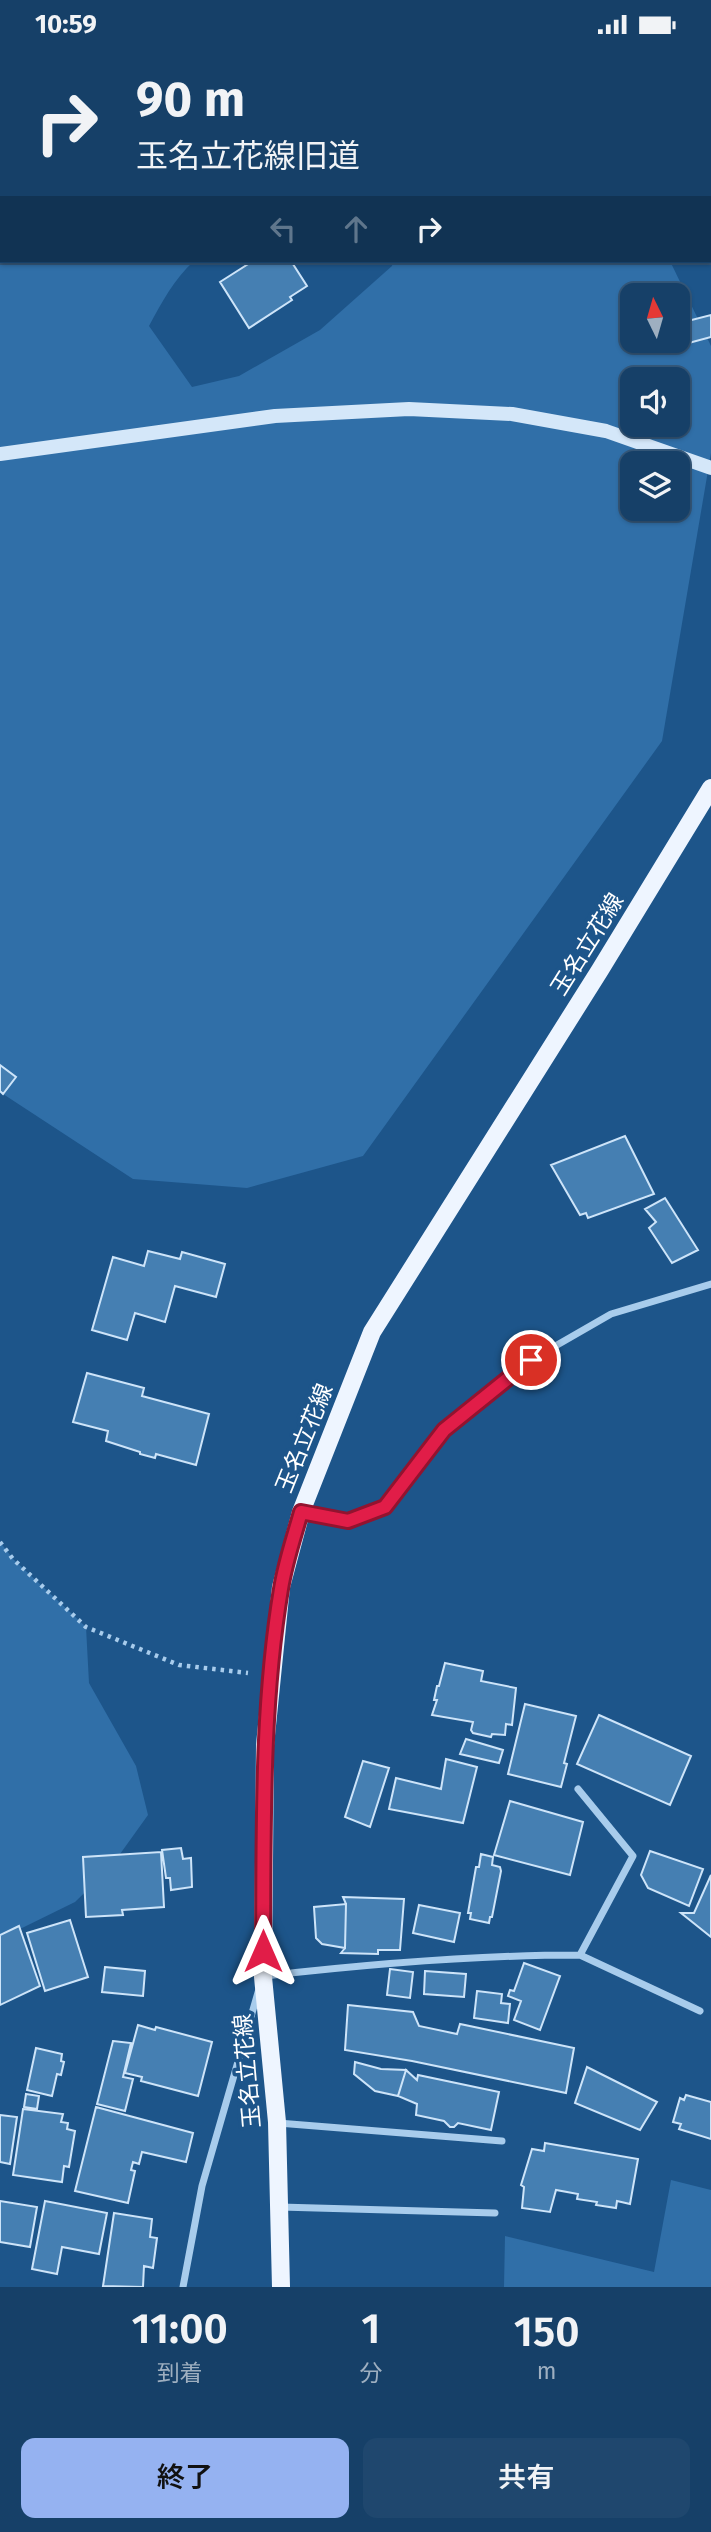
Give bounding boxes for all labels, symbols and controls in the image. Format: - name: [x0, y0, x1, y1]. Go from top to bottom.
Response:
- text: 10:59: [35, 9, 97, 40]
- text: 90 m: [136, 70, 245, 129]
- icon: right: [21, 77, 112, 168]
- text: 玉名立花線旧道: [136, 137, 360, 175]
- icon: left: [264, 210, 302, 248]
- icon: ahead: [337, 210, 375, 248]
- icon: right: [410, 210, 448, 248]
- north arrow: [620, 283, 690, 353]
- map controls: [620, 283, 690, 521]
- button: sound: [620, 367, 690, 437]
- button: layers: [620, 451, 690, 521]
- street label: 玉名立花線: [545, 888, 629, 1000]
- pin: [501, 1330, 561, 1390]
- icon: arrive: [512, 1341, 550, 1379]
- street label: 玉名立花線: [269, 1379, 339, 1497]
- position arrow: [226, 1914, 300, 1988]
- street label: 玉名立花線: [228, 2012, 266, 2130]
- text: 11:00: [132, 2304, 228, 2354]
- text: 1: [361, 2304, 380, 2354]
- text: 150: [514, 2307, 579, 2357]
- text: m: [537, 2357, 557, 2385]
- text: 到着: [157, 2359, 203, 2387]
- text: 分: [359, 2359, 382, 2387]
- button: 終了: [21, 2438, 349, 2518]
- button: 共有: [363, 2438, 690, 2518]

